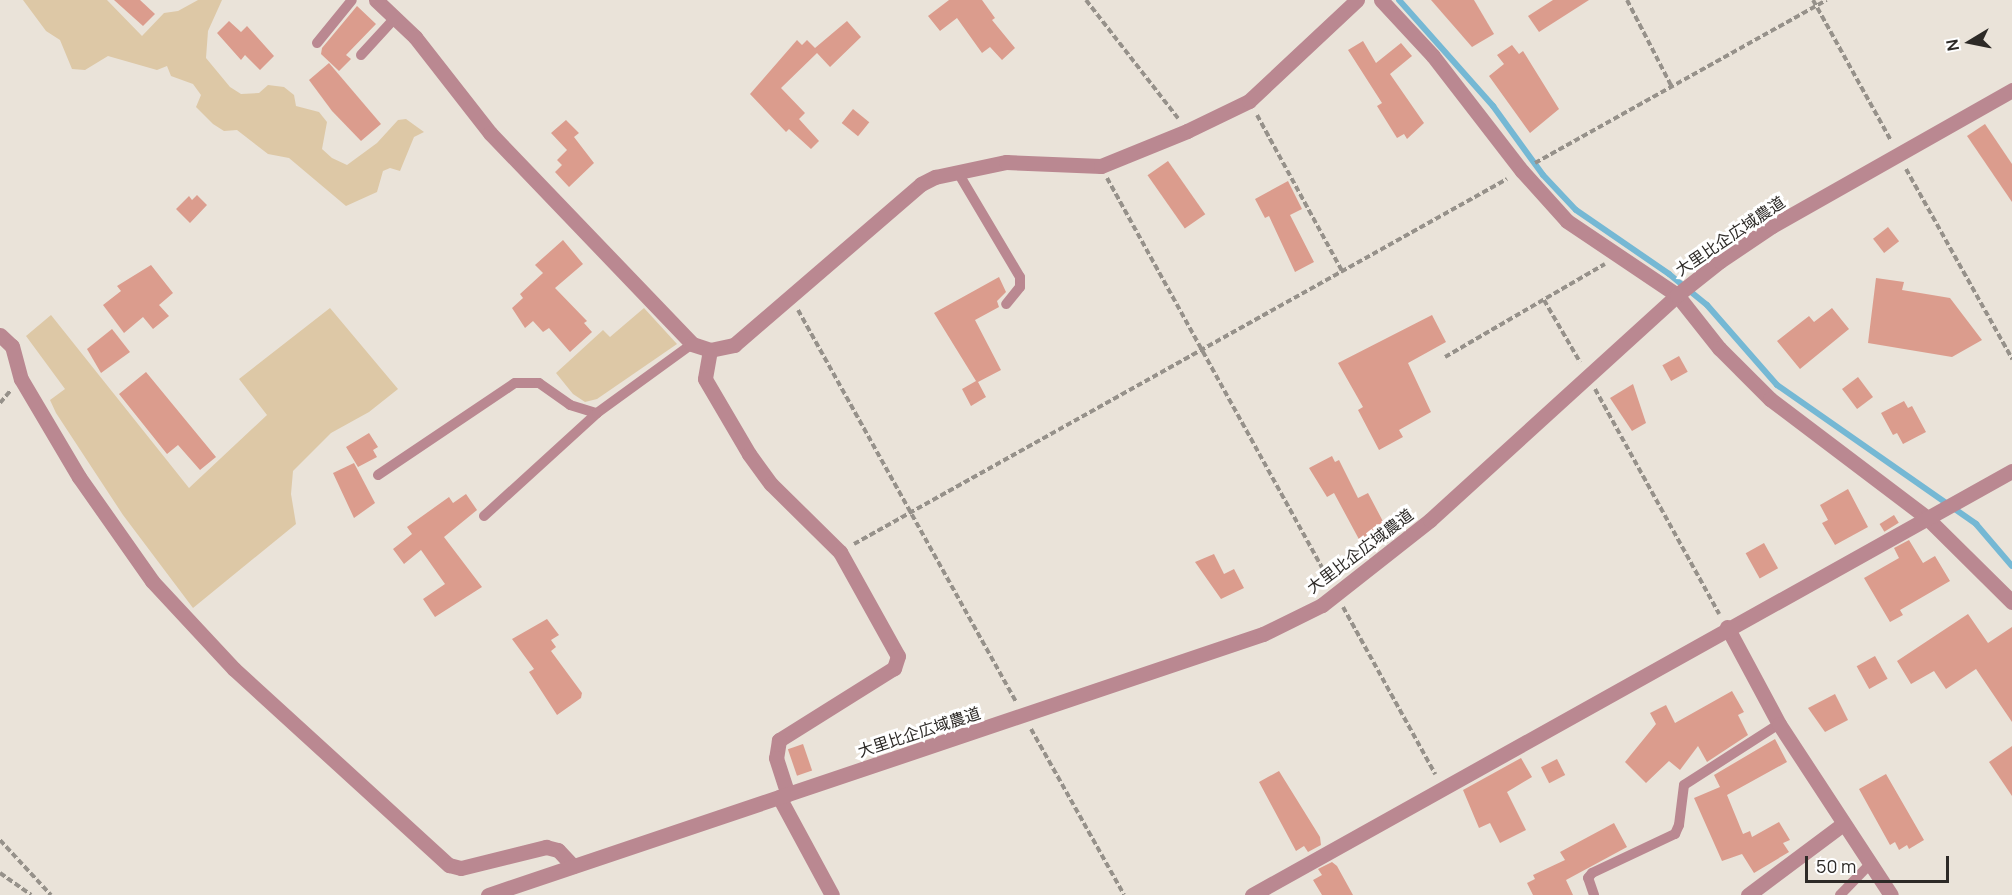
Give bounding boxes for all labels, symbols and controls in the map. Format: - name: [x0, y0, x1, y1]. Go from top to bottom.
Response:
- north arrow: [1940, 12, 2000, 72]
- text: N: [1940, 38, 1964, 53]
- street label: 大里比企広域農道: [1672, 192, 1788, 280]
- street label: 大里比企広域農道: [1303, 505, 1417, 597]
- street label: 大里比企広域農道: [855, 703, 983, 761]
- scale bar: [1808, 844, 1952, 882]
- text: 50 m: [1816, 854, 1856, 878]

